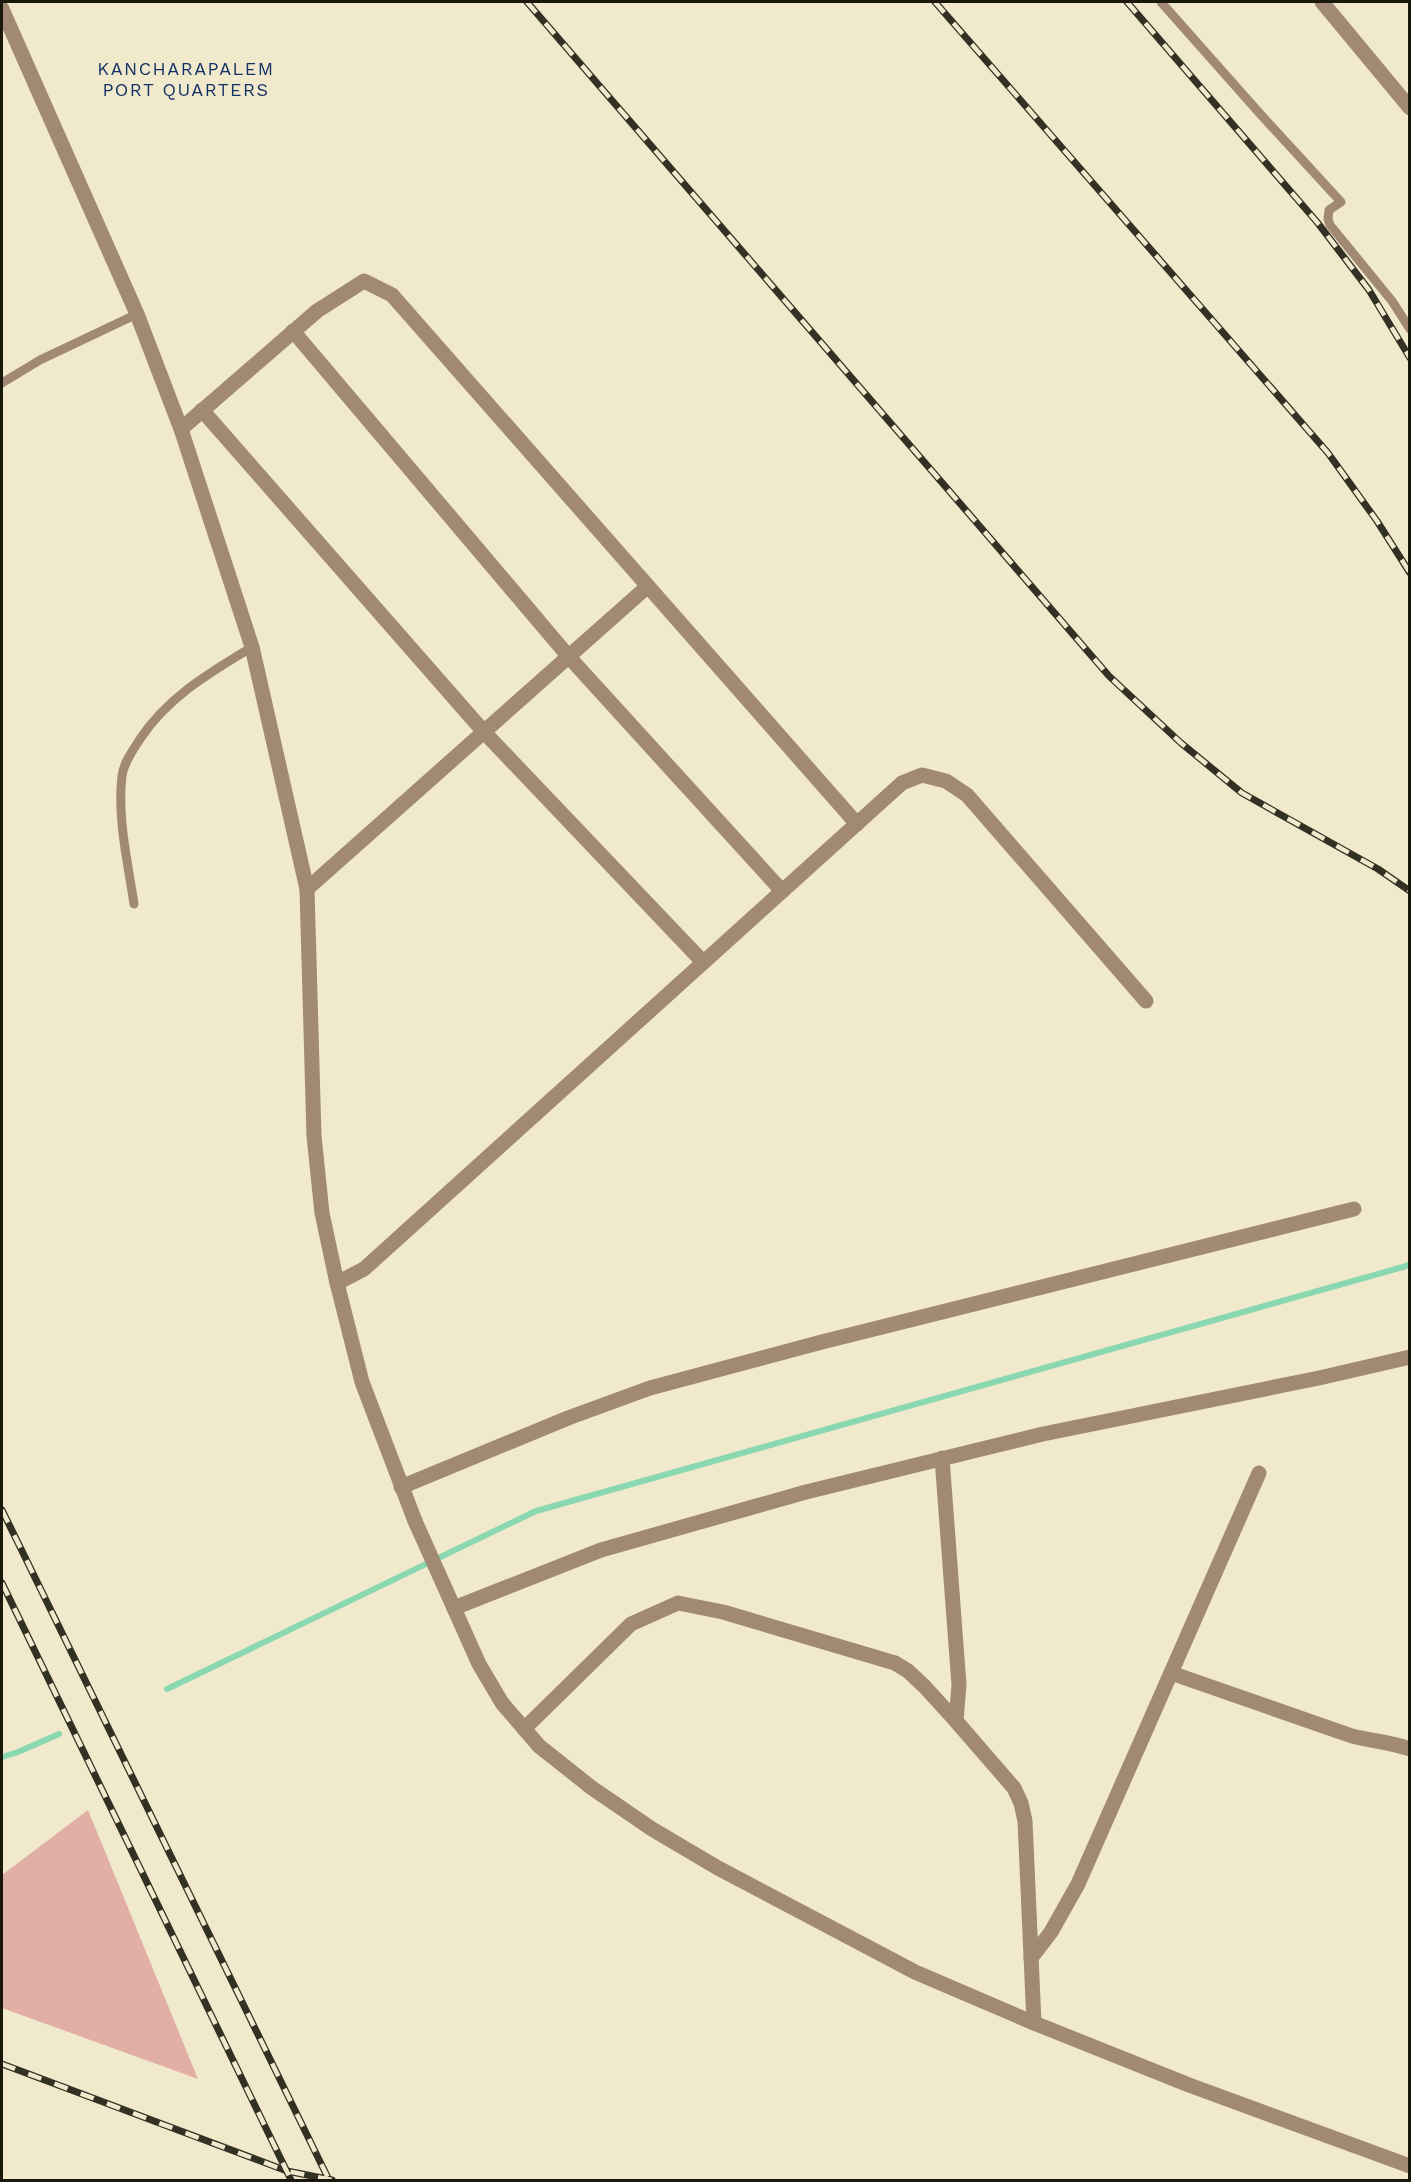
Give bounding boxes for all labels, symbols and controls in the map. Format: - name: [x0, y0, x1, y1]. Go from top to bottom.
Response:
- district label: KANCHARAPALEM PORT QUARTERS: [97, 58, 275, 100]

